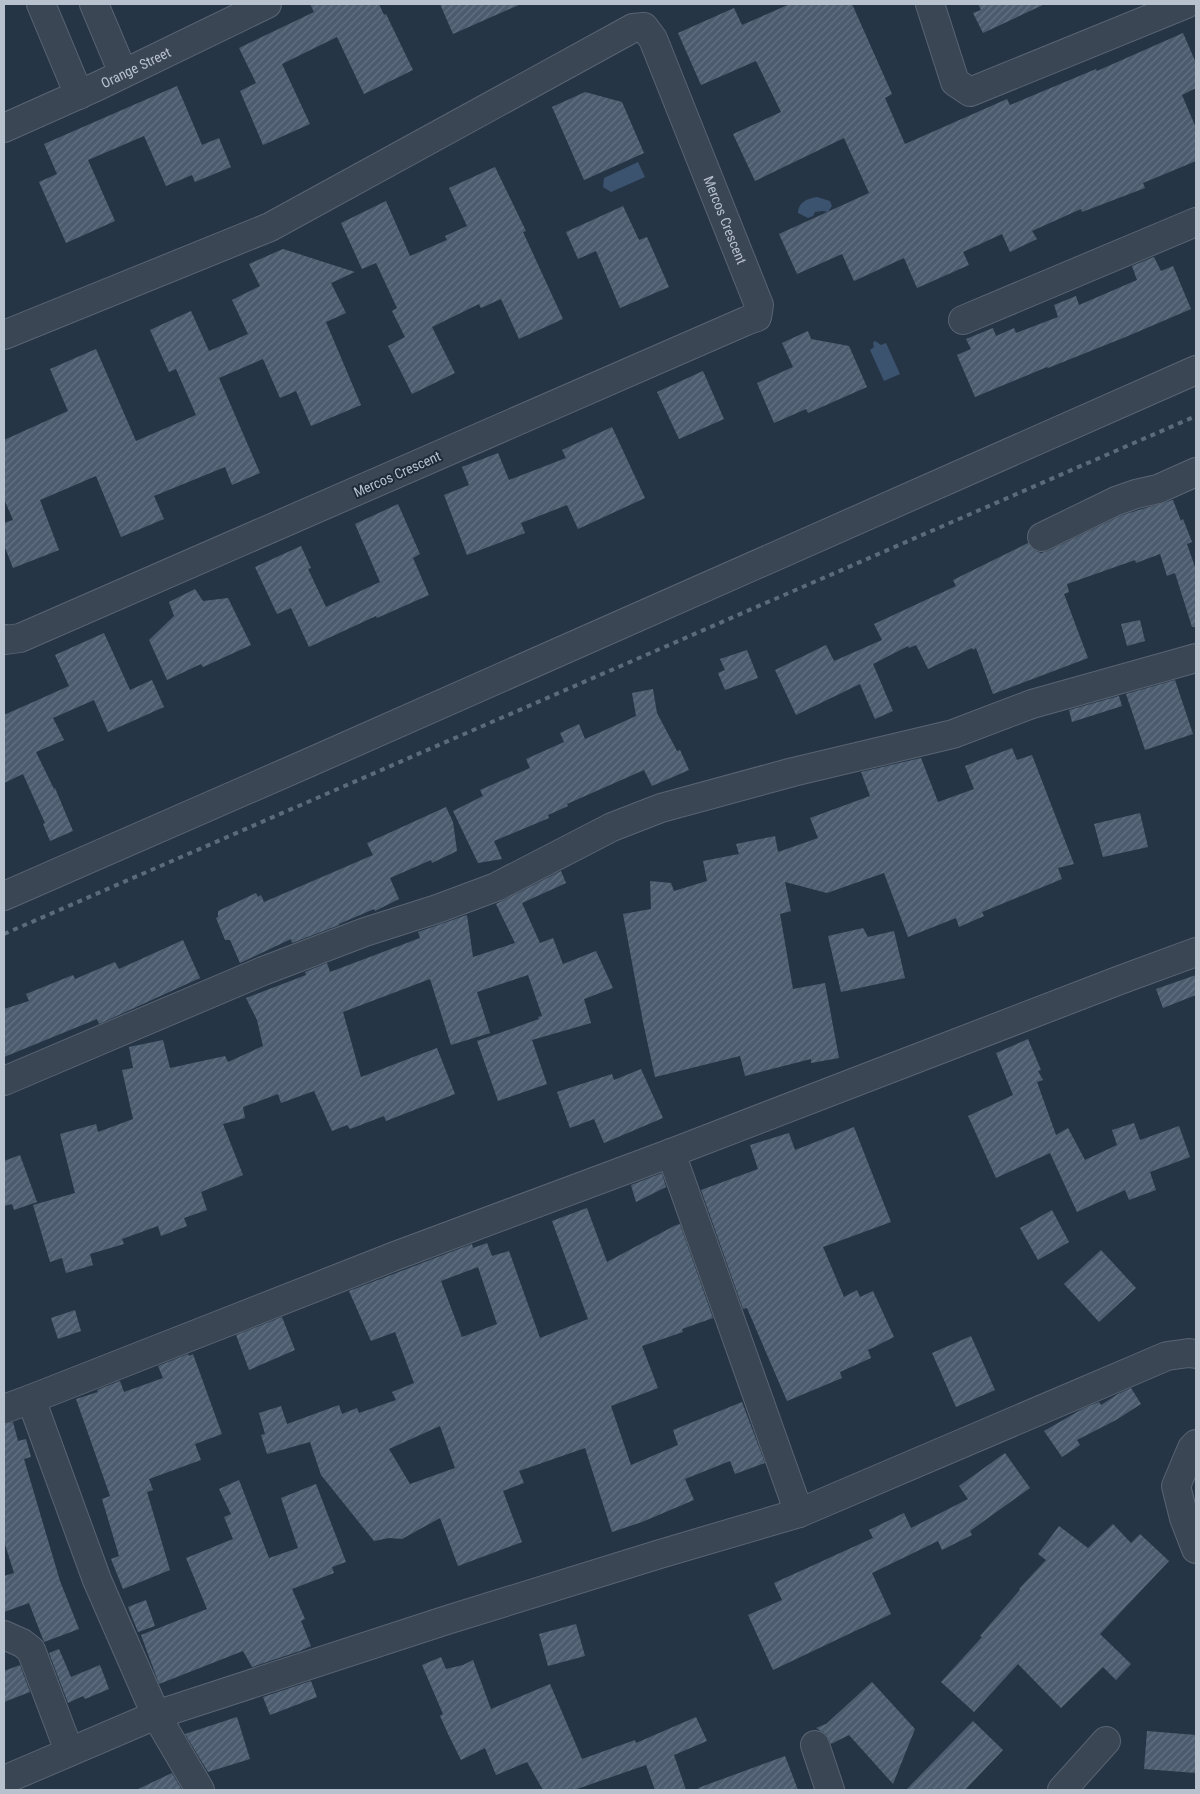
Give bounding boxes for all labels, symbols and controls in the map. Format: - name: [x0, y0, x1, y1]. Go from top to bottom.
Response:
- street label: Orange Street: [98, 44, 173, 91]
- street label: Mercos Crescent: [700, 174, 750, 266]
- street label: Mercos Crescent: [351, 448, 443, 500]

